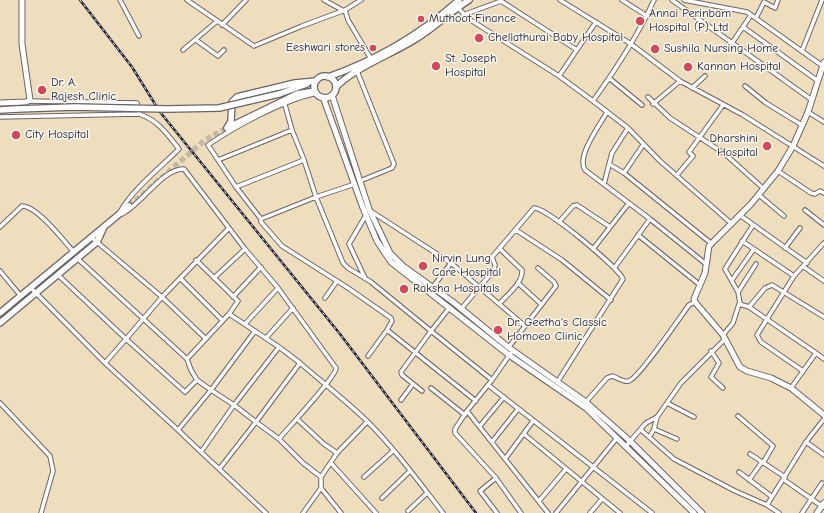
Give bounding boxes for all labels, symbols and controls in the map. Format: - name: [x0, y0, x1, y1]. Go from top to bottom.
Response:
- place label: Annai Perinbam Hospital (P) Ltd: [649, 7, 731, 35]
- place label: Muthoot Finance: [429, 12, 516, 26]
- marker: Muthoot Finance: [416, 14, 426, 24]
- marker: Annai Perinbam Hospital (P) Ltd: [634, 15, 646, 27]
- place label: Chellathurai Baby Hospital: [488, 31, 623, 45]
- marker: Chellathurai Baby Hospital: [473, 32, 485, 44]
- place label: Eeshwari stores: [286, 41, 365, 55]
- place label: Sushila Nursing Home: [664, 42, 778, 56]
- marker: Eeshwari stores: [368, 43, 378, 53]
- marker: Sushila Nursing Home: [649, 43, 661, 55]
- place label: St. Joseph Hospital: [445, 52, 496, 80]
- marker: St. Joseph Hospital: [430, 60, 442, 72]
- place label: Kannan Hospital: [697, 60, 781, 74]
- marker: Kannan Hospital: [682, 61, 694, 73]
- place label: Dr. A. Rajesh Clinic: [51, 76, 116, 104]
- marker: Dr. A. Rajesh Clinic: [36, 84, 48, 96]
- place label: City Hospital: [25, 128, 89, 142]
- marker: City Hospital: [10, 129, 22, 141]
- place label: Dharshini Hospital: [710, 132, 758, 160]
- marker: Dharshini Hospital: [761, 140, 773, 152]
- place label: Nirvin Lung Care Hospital: [432, 252, 501, 280]
- marker: Nirvin Lung Care Hospital: [417, 260, 429, 272]
- place label: Raksha Hospitals: [413, 282, 500, 296]
- marker: Raksha Hospitals: [398, 283, 410, 295]
- place label: Dr. Geetha's Classic Homoeo Clinic: [507, 316, 607, 344]
- marker: Dr. Geetha's Classic Homoeo Clinic: [492, 324, 504, 336]

